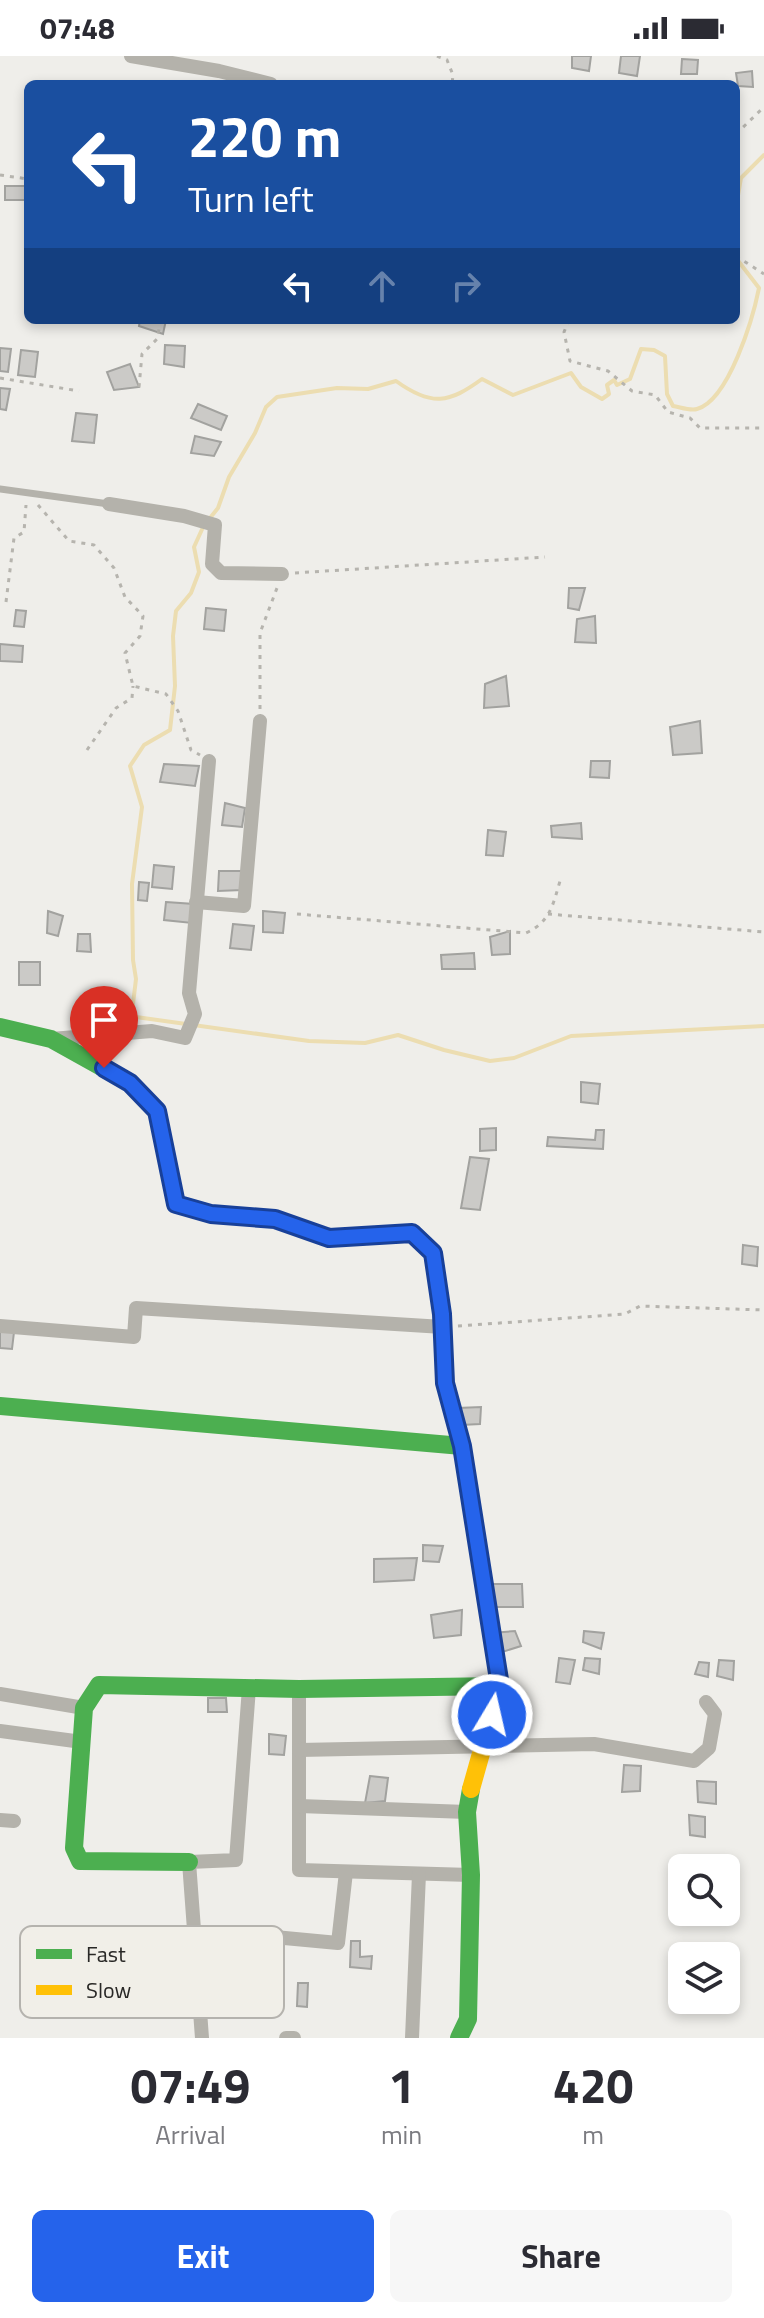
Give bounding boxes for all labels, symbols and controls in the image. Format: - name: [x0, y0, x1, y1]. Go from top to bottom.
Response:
- text: 07:48: [40, 5, 115, 51]
- text: 220 m: [188, 94, 341, 179]
- icon: left: [56, 112, 160, 216]
- text: Turn left: [188, 171, 314, 226]
- icon: left: [276, 264, 320, 308]
- icon: ahead: [360, 264, 404, 308]
- icon: right: [444, 264, 488, 308]
- pin: [70, 986, 138, 1068]
- icon: arrive: [82, 998, 126, 1042]
- position arrow: [450, 1673, 534, 1757]
- map controls: [668, 1854, 740, 2014]
- button: search: [668, 1854, 740, 1926]
- legend: [20, 1926, 284, 2018]
- text: Fast: [86, 1937, 126, 1971]
- button: layers: [668, 1942, 740, 2014]
- text: Slow: [86, 1973, 132, 2007]
- text: 07:49: [131, 2049, 250, 2122]
- text: 1: [388, 2049, 415, 2122]
- text: 420: [553, 2049, 633, 2122]
- text: Arrival: [155, 2115, 226, 2154]
- text: min: [381, 2115, 422, 2154]
- text: m: [582, 2115, 604, 2154]
- button: Exit: [32, 2210, 374, 2302]
- button: Share: [390, 2210, 732, 2302]

